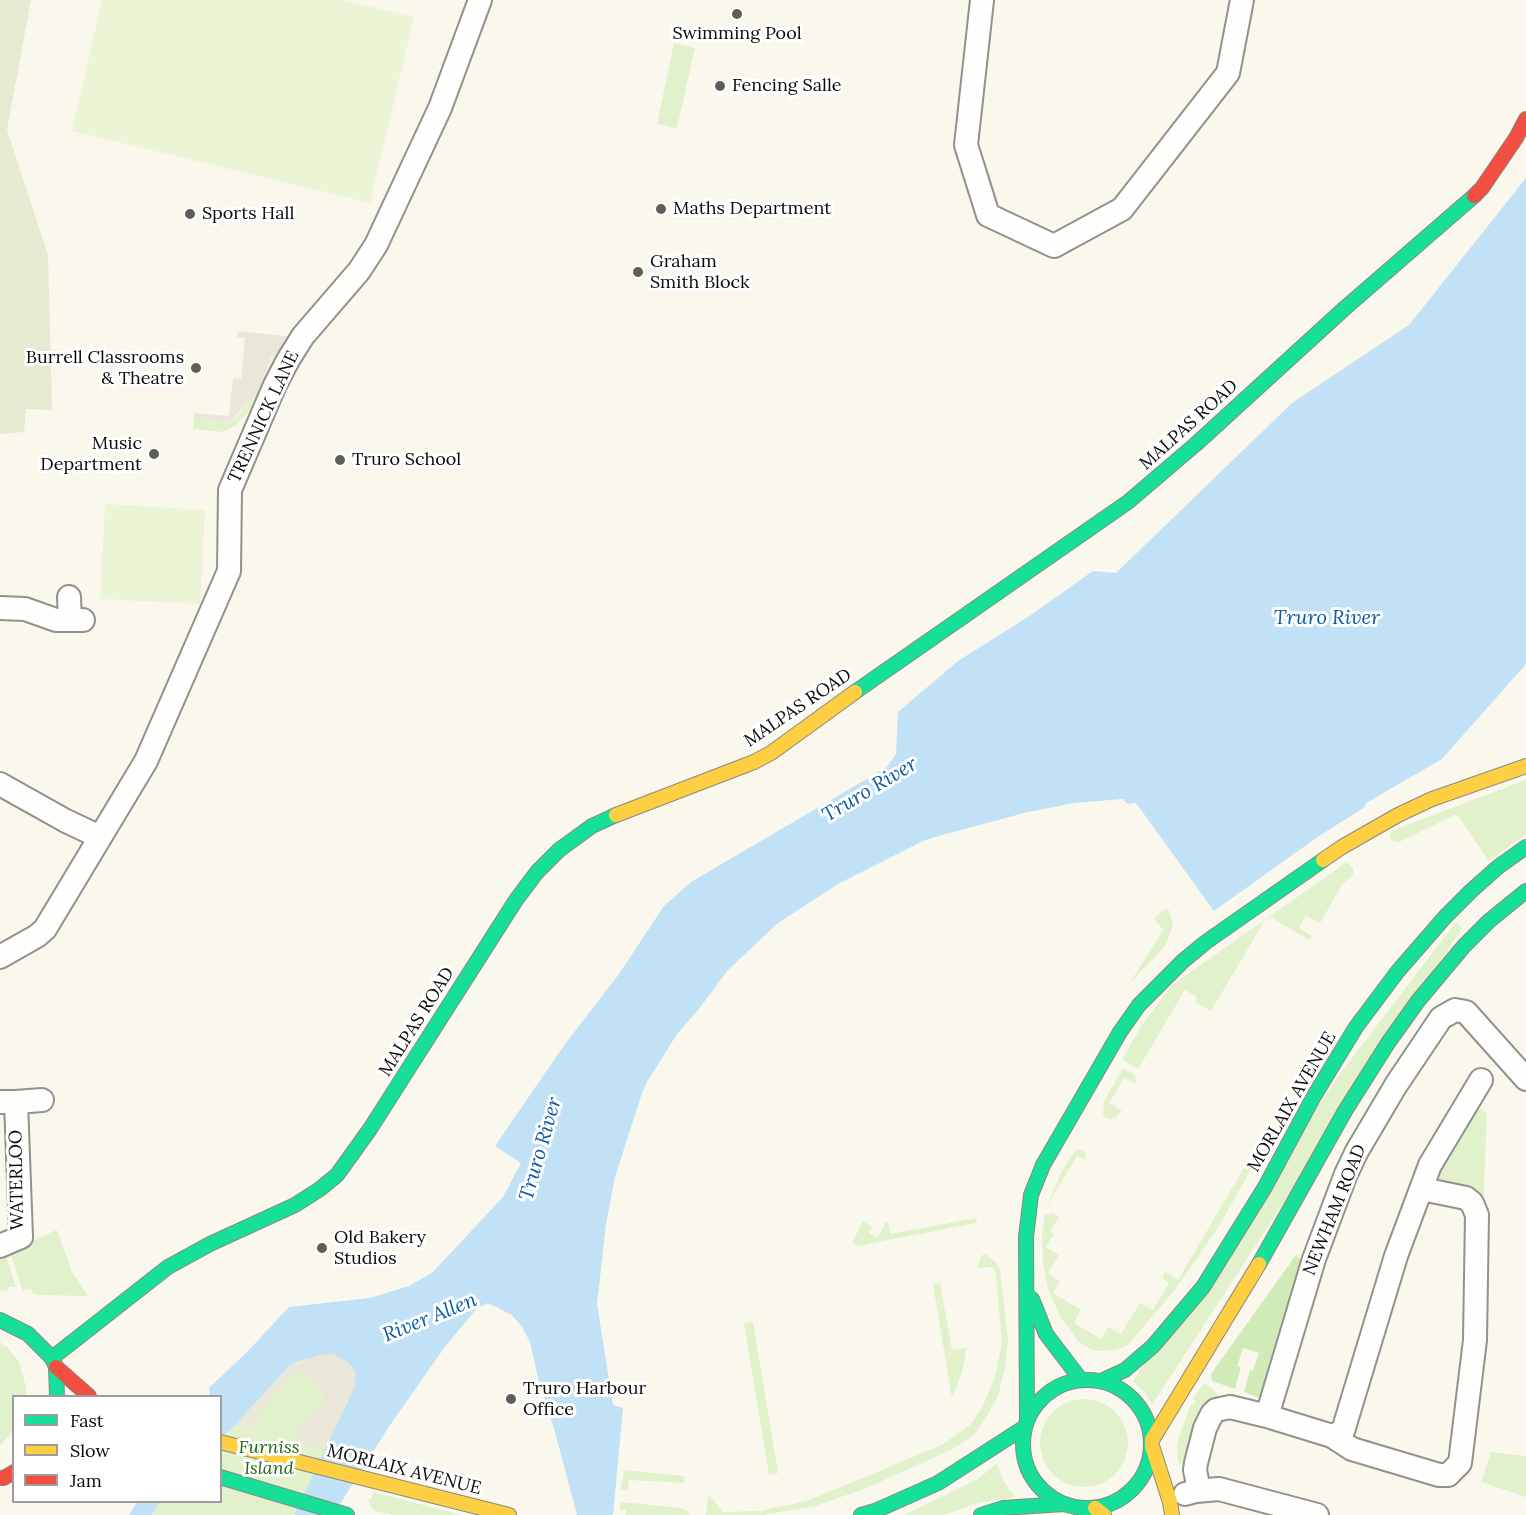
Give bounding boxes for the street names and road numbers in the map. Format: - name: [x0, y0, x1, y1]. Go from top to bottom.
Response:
- street label: TRENNICK LANE: [224, 347, 304, 487]
- street label: MALPAS ROAD: [1135, 375, 1243, 475]
- street label: MALPAS ROAD: [740, 664, 856, 752]
- street label: MALPAS ROAD: [375, 963, 459, 1081]
- street label: MORLAIX AVENUE: [1243, 1028, 1341, 1176]
- street label: WATERLOO: [5, 1130, 29, 1230]
- street label: NEWHAM ROAD: [1299, 1141, 1371, 1279]
- street label: MORLAIX AVENUE: [325, 1440, 483, 1500]

